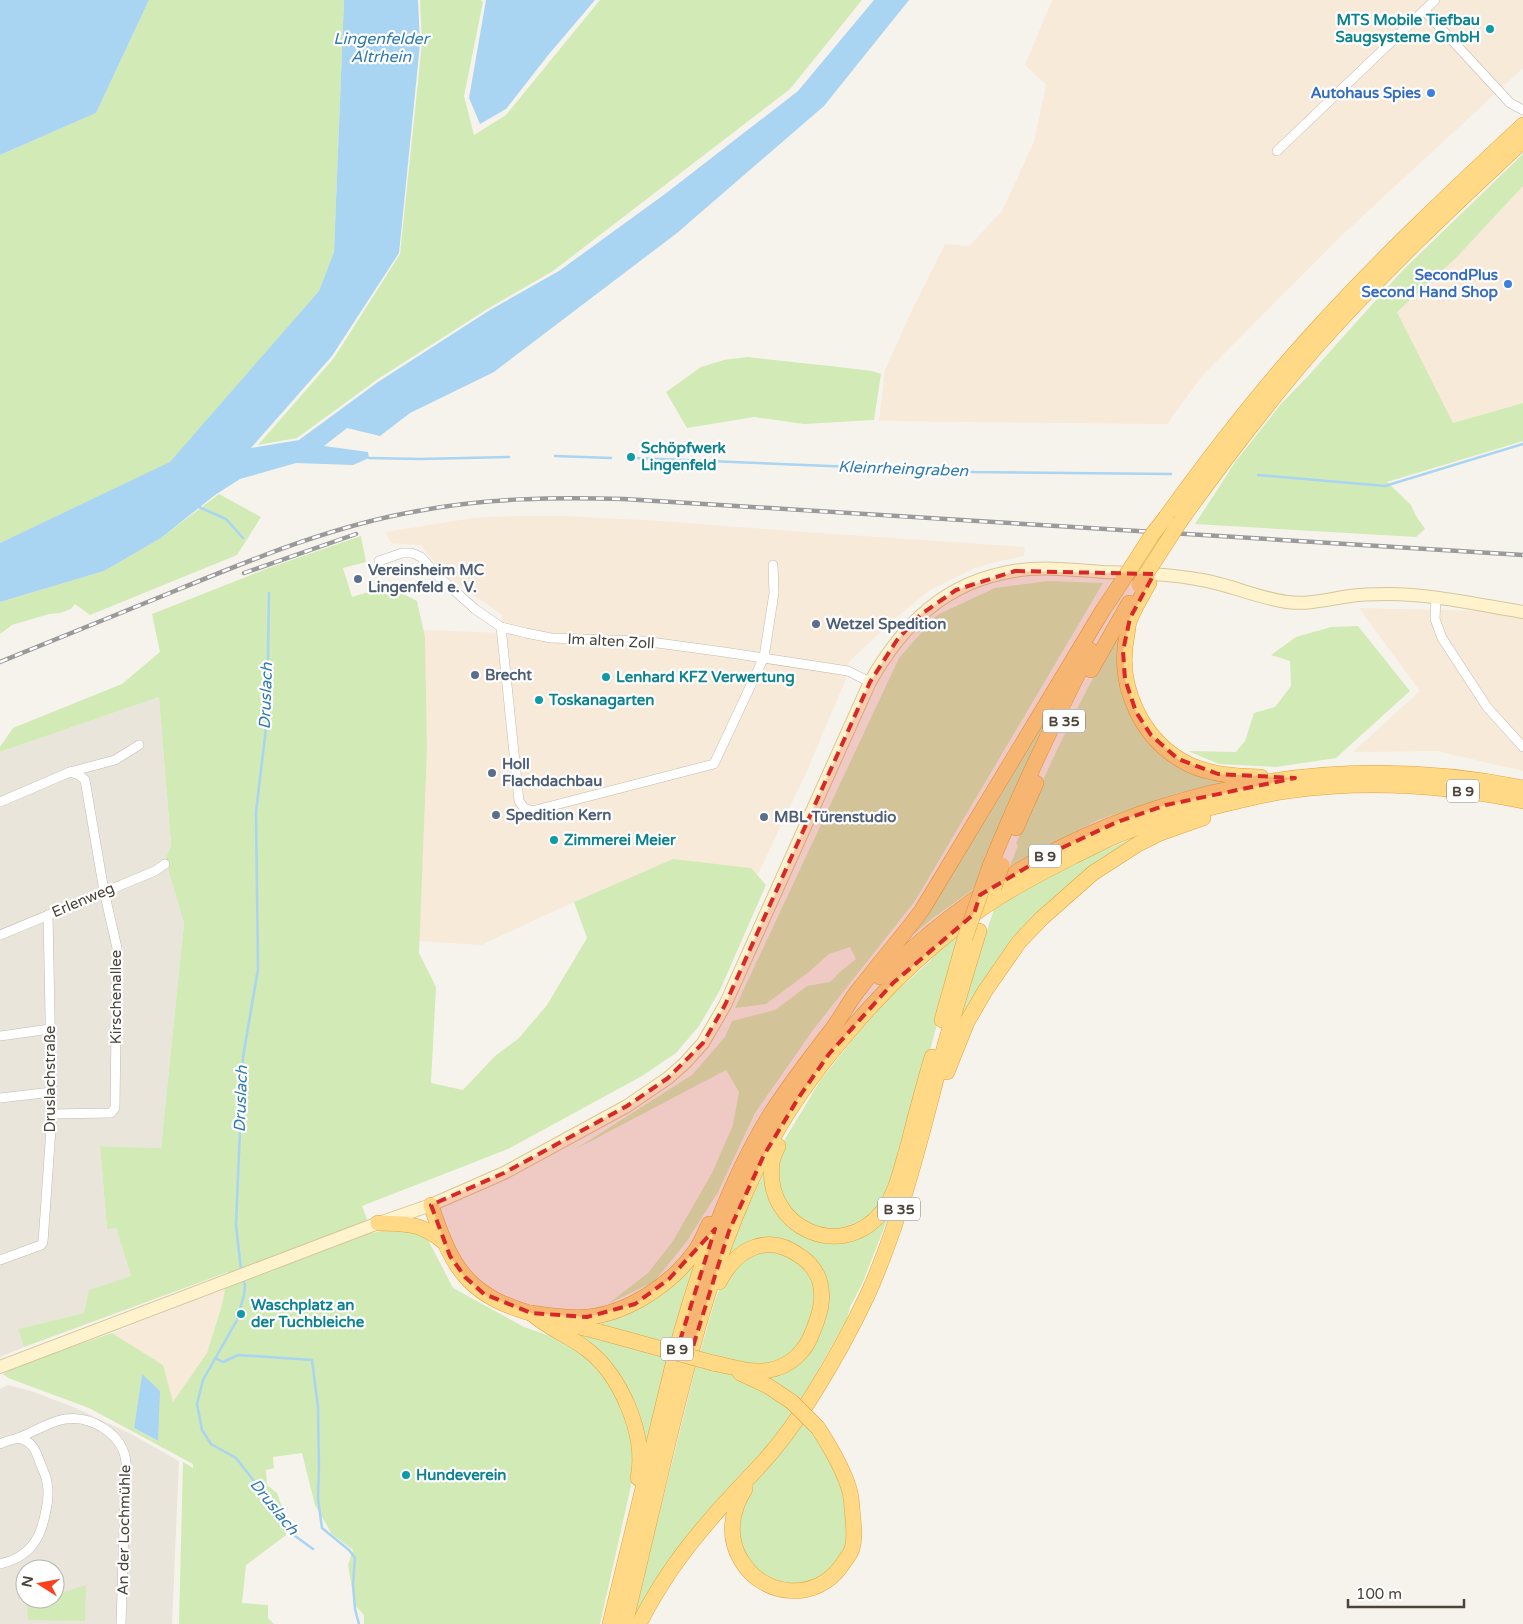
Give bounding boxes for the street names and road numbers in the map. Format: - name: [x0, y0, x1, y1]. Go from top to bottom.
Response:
- street label: Im alten Zoll: [567, 630, 655, 652]
- road number: B 35: [1043, 709, 1085, 732]
- road number: B 9: [1447, 779, 1479, 802]
- road number: B 9: [1029, 844, 1061, 868]
- street label: Erlenweg: [49, 879, 117, 921]
- street label: Kirschenallee: [107, 950, 125, 1044]
- street label: Druslachstraße: [41, 1025, 59, 1133]
- road number: B 35: [878, 1198, 920, 1220]
- road number: B 9: [661, 1338, 693, 1360]
- street label: An der Lochmühle: [114, 1464, 134, 1596]

